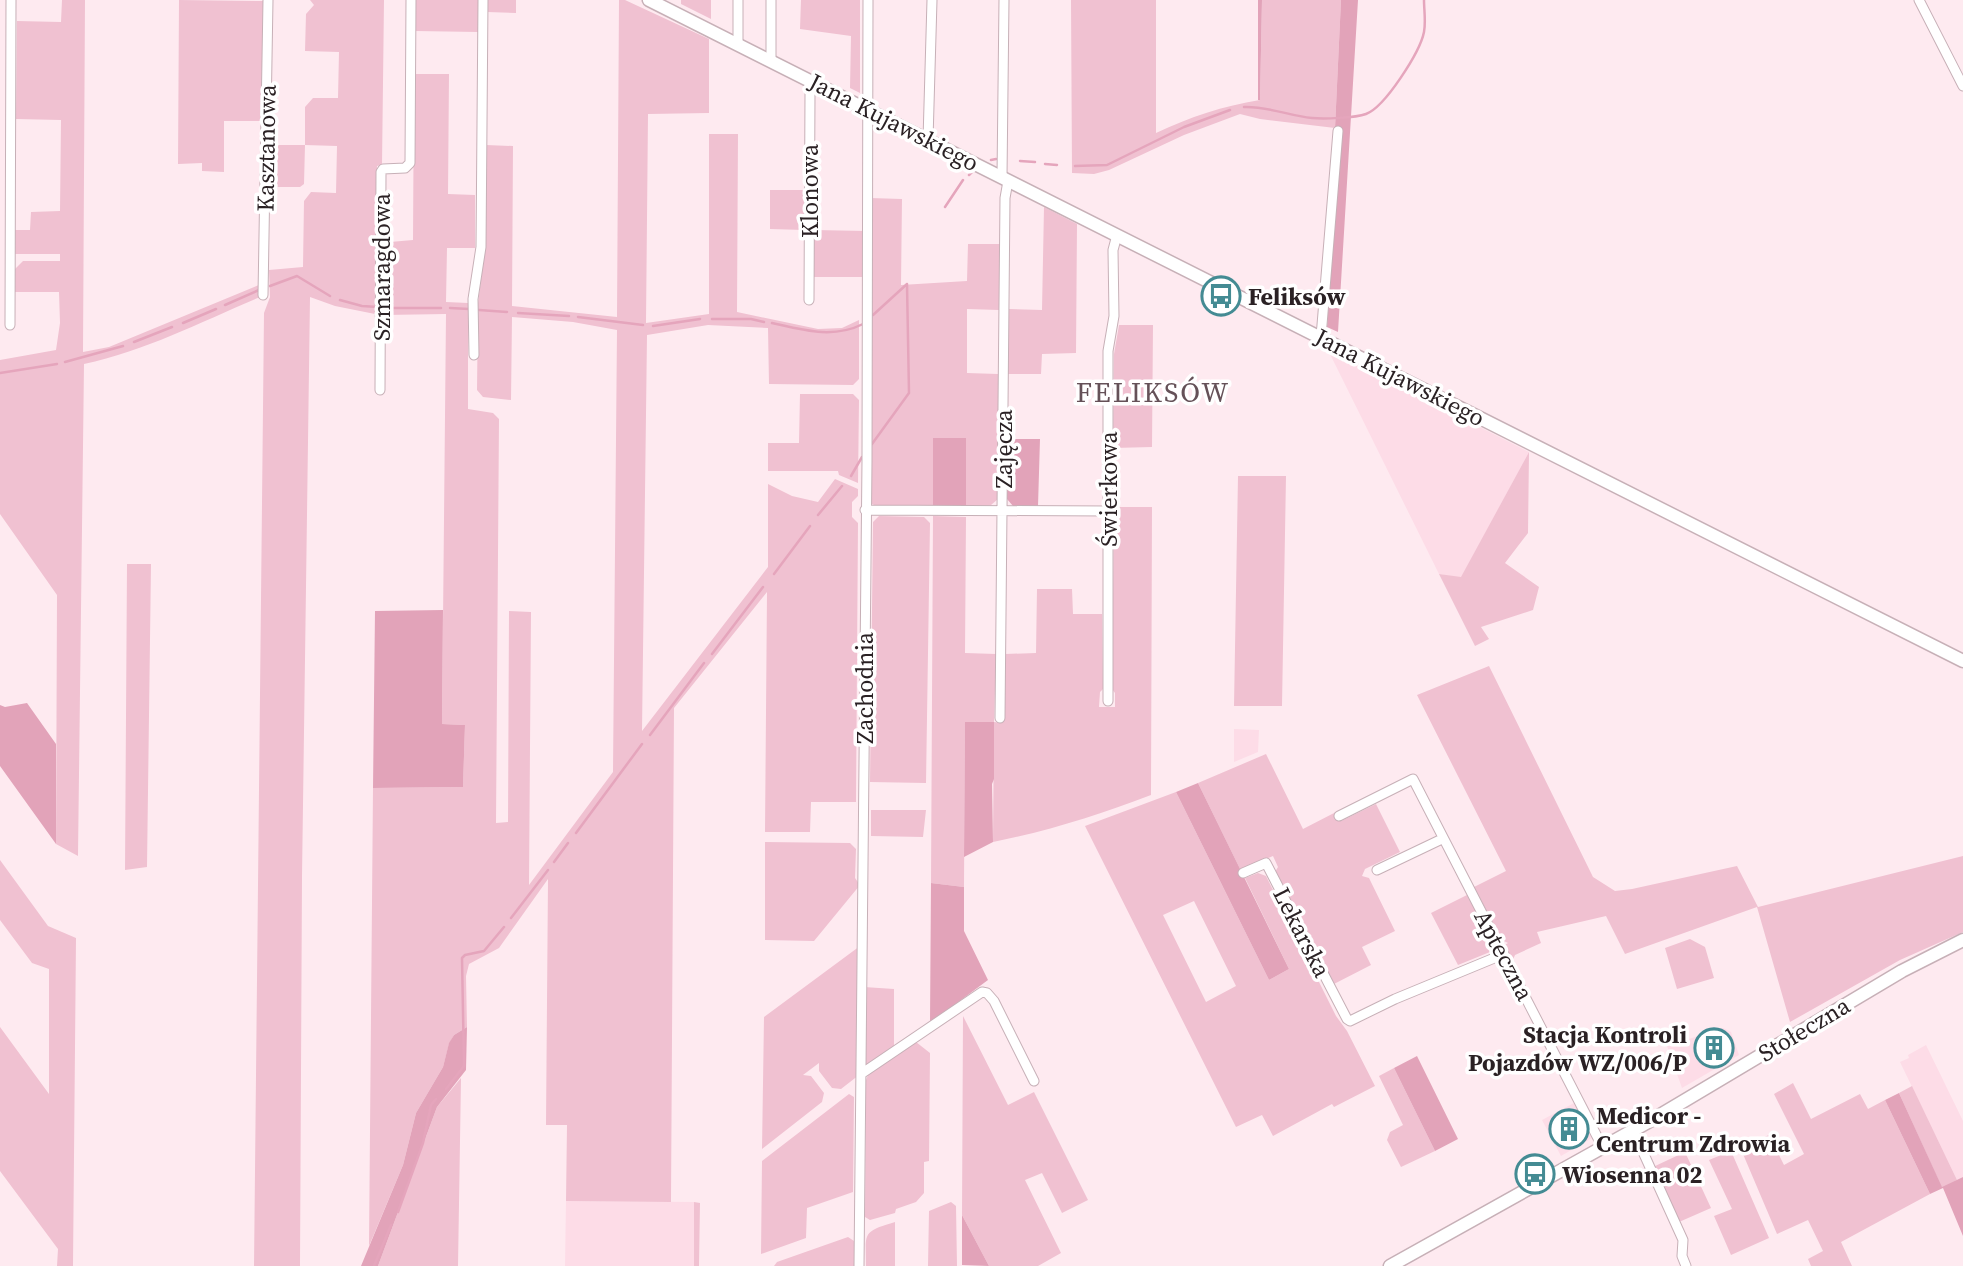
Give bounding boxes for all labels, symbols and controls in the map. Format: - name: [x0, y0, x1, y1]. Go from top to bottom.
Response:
- street label: Jana Kujawskiego: [802, 64, 985, 179]
- street label: Kasztanowa: [248, 83, 284, 212]
- street label: Klonowa: [793, 143, 826, 238]
- street label: Szmaragdowa: [365, 192, 398, 341]
- bus stop icon: Feliksów: [1200, 275, 1242, 317]
- place label: Feliksów: [1248, 280, 1346, 313]
- street label: Jana Kujawskiego: [1308, 319, 1491, 434]
- district label: FELIKSÓW: [1076, 373, 1230, 411]
- street label: Zajęcza: [987, 409, 1020, 489]
- street label: Świerkowa: [1092, 431, 1125, 547]
- street label: Zachodnia: [848, 631, 881, 744]
- street label: Lekarska: [1265, 881, 1339, 983]
- street label: Apteczna: [1466, 904, 1542, 1007]
- street label: Stołeczna: [1752, 988, 1857, 1069]
- place label: Stacja Kontroli Pojazdów WZ/006/P: [1468, 1018, 1687, 1079]
- building icon: Stacja Kontroli Pojazdów WZ/006/P: [1693, 1027, 1735, 1069]
- place label: Medicor - Centrum Zdrowia: [1596, 1099, 1791, 1160]
- building icon: Medicor - Centrum Zdrowia: [1548, 1108, 1590, 1150]
- bus stop icon: Wiosenna 02: [1514, 1153, 1556, 1195]
- place label: Wiosenna 02: [1562, 1158, 1703, 1191]

